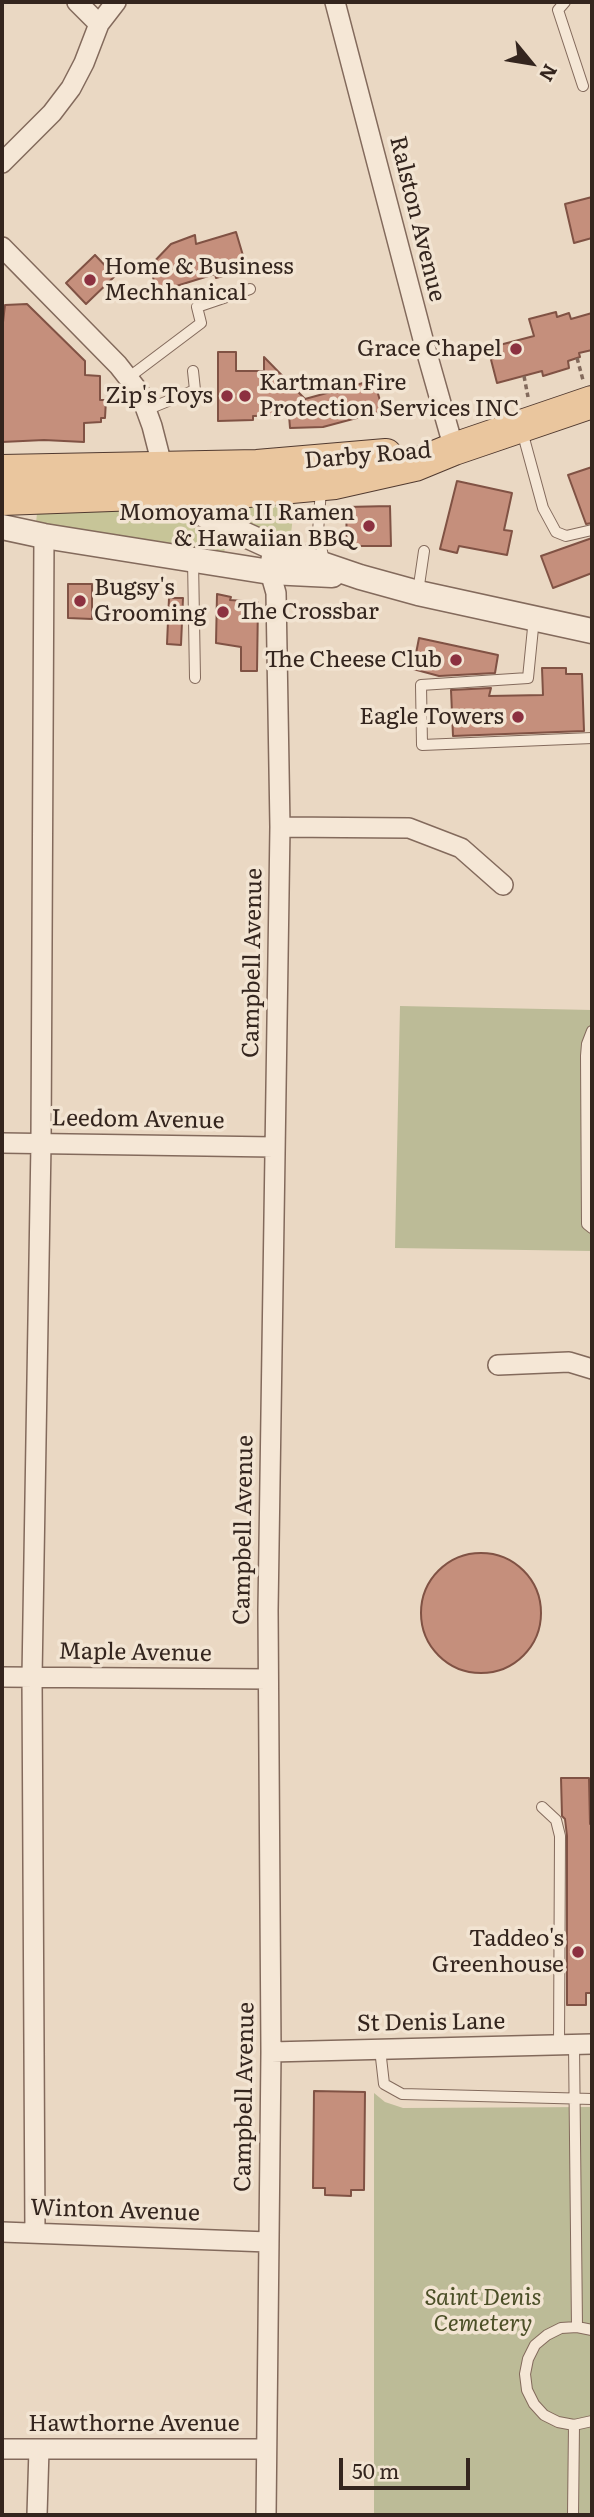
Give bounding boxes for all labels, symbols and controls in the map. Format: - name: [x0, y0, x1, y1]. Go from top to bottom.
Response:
- north arrow: [496, 28, 566, 98]
- text: N: [533, 60, 565, 87]
- street label: Ralston Avenue: [383, 133, 451, 305]
- place label: Home & Business Mechhanical: [104, 253, 294, 307]
- marker: Home & Business Mechhanical: [82, 272, 98, 288]
- place label: Grace Chapel: [357, 335, 502, 363]
- marker: Grace Chapel: [508, 341, 524, 357]
- place label: Kartman Fire Protection Services INC: [259, 369, 519, 423]
- place label: Zip's Toys: [105, 382, 213, 410]
- marker: Zip's Toys: [219, 388, 235, 404]
- marker: Kartman Fire Protection Services INC: [237, 388, 253, 404]
- street label: Darby Road: [303, 437, 433, 475]
- place label: Momoyama II Ramen & Hawaiian BBQ: [118, 499, 355, 553]
- marker: Momoyama II Ramen & Hawaiian BBQ: [361, 518, 377, 534]
- place label: Bugsy's Grooming: [94, 574, 207, 628]
- marker: Bugsy's Grooming: [72, 593, 88, 609]
- place label: The Crossbar: [237, 598, 379, 626]
- marker: The Crossbar: [215, 604, 231, 620]
- place label: The Cheese Club: [265, 646, 442, 674]
- marker: The Cheese Club: [448, 652, 464, 668]
- place label: Eagle Towers: [359, 703, 504, 731]
- marker: Eagle Towers: [510, 709, 526, 725]
- street label: Campbell Avenue: [238, 868, 268, 1058]
- street label: Leedom Avenue: [51, 1105, 225, 1135]
- street label: Campbell Avenue: [229, 1435, 259, 1625]
- street label: Maple Avenue: [58, 1638, 212, 1668]
- place label: Taddeo's Greenhouse: [432, 1925, 564, 1979]
- marker: Taddeo's Greenhouse: [570, 1944, 586, 1960]
- street label: Campbell Avenue: [230, 2002, 260, 2192]
- street label: St Denis Lane: [357, 2008, 505, 2038]
- street label: Winton Avenue: [30, 2194, 200, 2228]
- park label: Saint Denis Cemetery: [425, 2284, 541, 2338]
- street label: Hawthorne Avenue: [28, 2410, 240, 2438]
- scale bar: [342, 2444, 473, 2488]
- text: 50 m: [352, 2454, 399, 2485]

